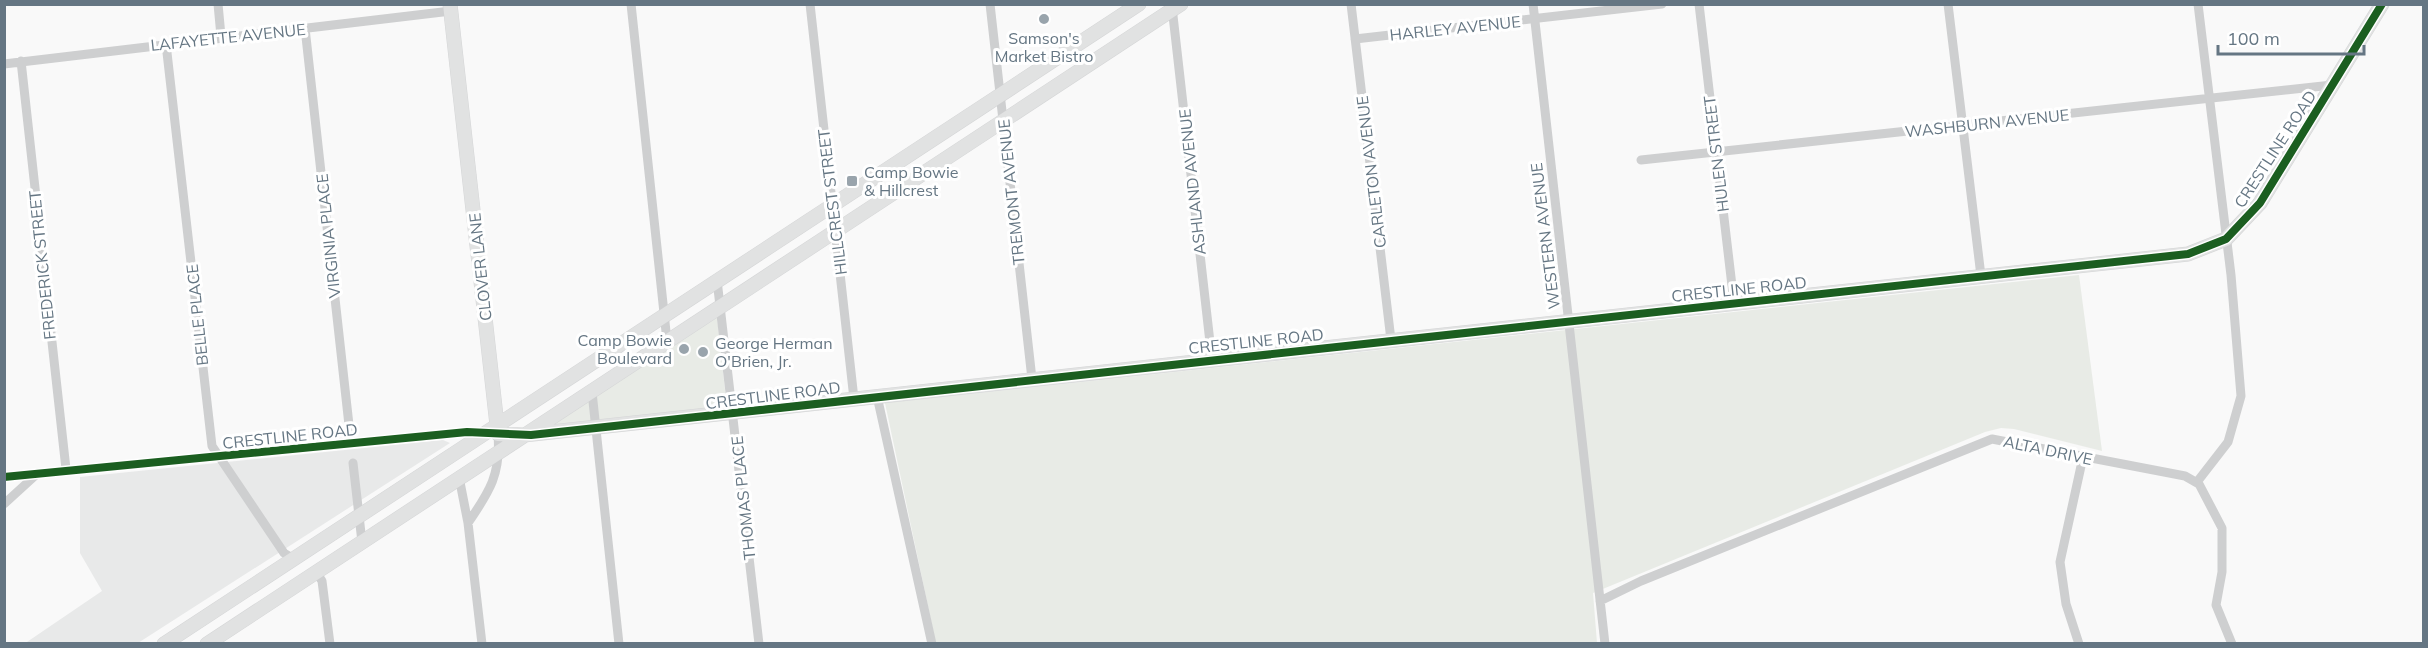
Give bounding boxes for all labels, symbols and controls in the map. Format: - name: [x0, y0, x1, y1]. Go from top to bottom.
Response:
- street label: HARLEY AVENUE: [1389, 11, 1521, 45]
- marker: Samson's Market Bistro: [1037, 12, 1051, 26]
- scale bar: [2218, 18, 2364, 56]
- street label: LAFAYETTE AVENUE: [150, 19, 306, 55]
- text: 100 m: [2227, 27, 2280, 50]
- place label: Samson's Market Bistro: [995, 28, 1093, 66]
- street label: CRESTLINE ROAD: [2230, 87, 2320, 211]
- street label: HULEN STREET: [1699, 94, 1733, 213]
- street label: CARLETON AVENUE: [1352, 95, 1390, 249]
- street label: WASHBURN AVENUE: [1904, 104, 2070, 142]
- street label: ASHLAND AVENUE: [1174, 108, 1210, 256]
- street label: TREMONT AVENUE: [993, 118, 1029, 266]
- street label: HILLCREST STREET: [813, 128, 851, 276]
- place label: Camp Bowie & Hillcrest: [864, 162, 958, 200]
- street label: WESTERN AVENUE: [1526, 162, 1564, 310]
- street label: VIRGINIA PLACE: [312, 173, 344, 299]
- marker: Camp Bowie & Hillcrest: [845, 174, 859, 188]
- street label: FREDERICK STREET: [24, 189, 60, 341]
- street label: CLOVER LANE: [464, 212, 496, 322]
- street label: BELLE PLACE: [182, 263, 212, 367]
- street label: CRESTLINE ROAD: [1670, 272, 1808, 306]
- street label: CRESTLINE ROAD: [1187, 324, 1325, 358]
- place label: Camp Bowie Boulevard: [578, 330, 672, 368]
- place label: George Herman O'Brien, Jr.: [715, 333, 833, 371]
- marker: Camp Bowie Boulevard: [677, 342, 691, 356]
- marker: George Herman O'Brien, Jr.: [696, 345, 710, 359]
- street label: CRESTLINE ROAD: [704, 377, 842, 413]
- street label: CRESTLINE ROAD: [221, 419, 359, 453]
- street label: ALTA DRIVE: [2002, 431, 2094, 469]
- street label: THOMAS PLACE: [727, 435, 759, 561]

